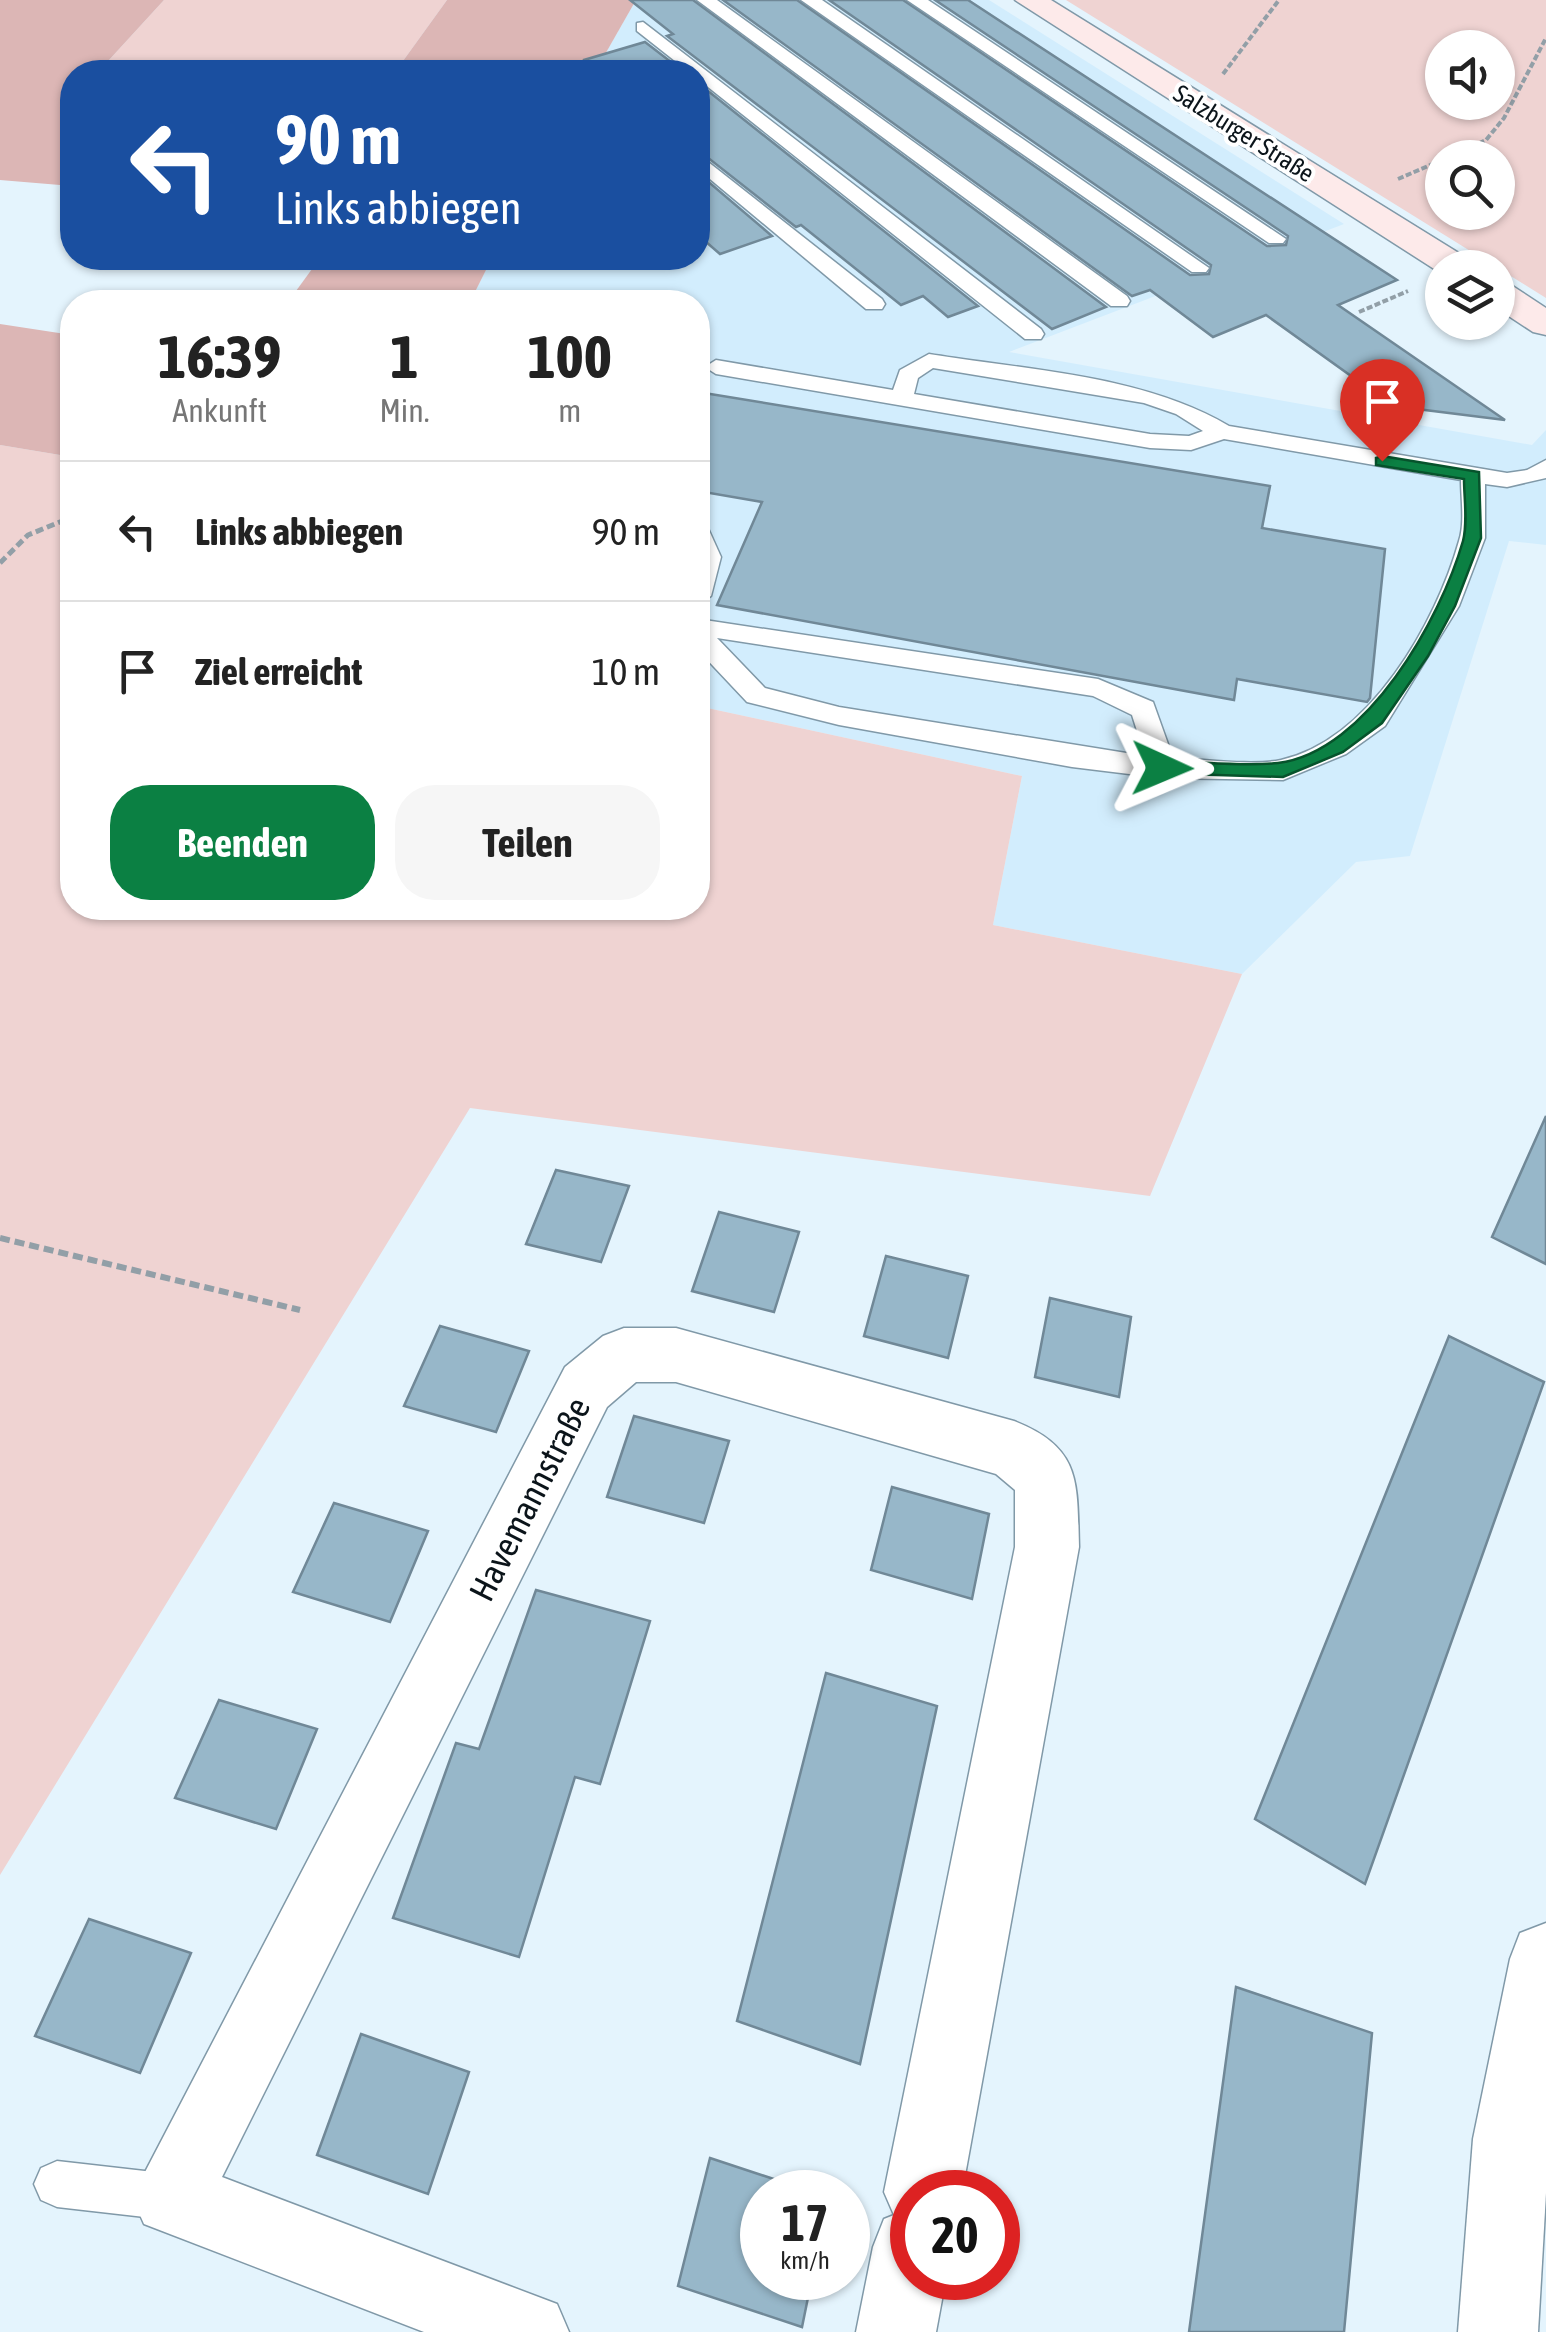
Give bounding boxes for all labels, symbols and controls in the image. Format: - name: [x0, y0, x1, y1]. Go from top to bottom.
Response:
- map controls: [1425, 30, 1515, 340]
- button: sound: [1425, 30, 1515, 120]
- street label: Salzburger Straße: [1169, 79, 1319, 187]
- text: 90 m: [275, 99, 401, 179]
- icon: left: [110, 100, 240, 230]
- button: search: [1425, 140, 1515, 230]
- text: Links abbiegen: [275, 182, 522, 234]
- button: layers: [1425, 250, 1515, 340]
- text: 16:39: [158, 322, 281, 391]
- text: 1: [390, 322, 419, 391]
- text: 100: [527, 322, 612, 391]
- pin: [1340, 359, 1425, 462]
- icon: arrive: [1355, 374, 1410, 429]
- text: Ankunft: [173, 392, 267, 429]
- text: Min.: [379, 392, 429, 429]
- text: m: [558, 392, 581, 429]
- icon: left: [110, 504, 165, 559]
- text: Links abbiegen: [195, 510, 403, 553]
- text: 90 m: [592, 510, 660, 553]
- icon: arrive: [110, 644, 165, 699]
- text: Ziel erreicht: [195, 650, 362, 693]
- text: 10 m: [592, 650, 660, 693]
- position arrow: [1110, 716, 1214, 820]
- button: Beenden: [110, 785, 375, 900]
- button: Teilen: [395, 785, 660, 900]
- street label: Havemannstraße: [461, 1391, 597, 1607]
- speed limit sign: 20: [890, 2170, 1020, 2300]
- text: 17: [781, 2194, 828, 2252]
- text: km/h: [780, 2246, 830, 2274]

